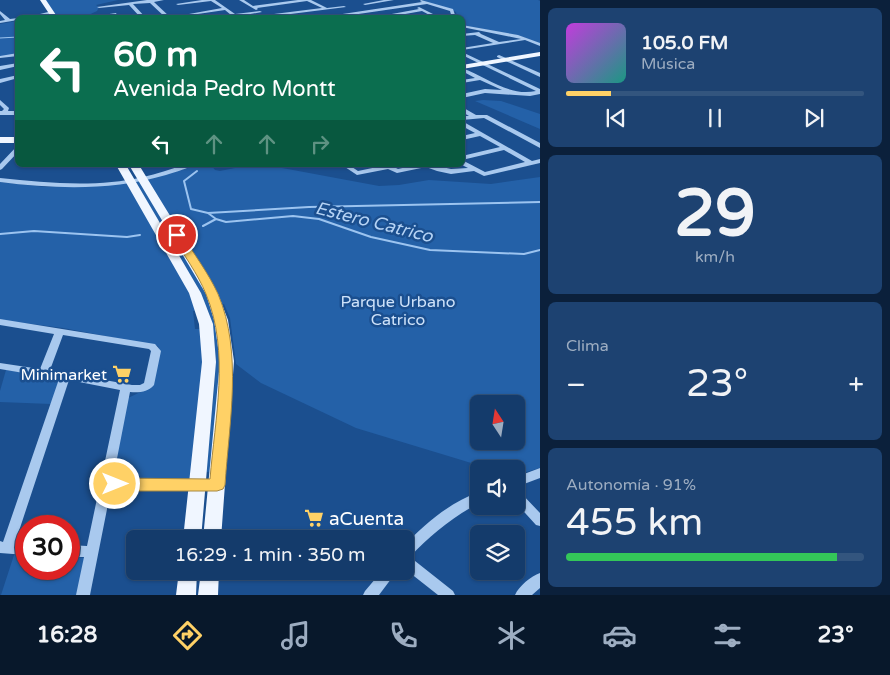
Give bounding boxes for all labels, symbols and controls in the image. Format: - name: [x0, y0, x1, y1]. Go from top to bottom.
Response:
- text: 105.0 FM: [641, 32, 728, 54]
- text: 60 m: [113, 34, 198, 76]
- icon: left: [30, 35, 95, 100]
- text: Música: [641, 54, 695, 74]
- text: Avenida Pedro Montt: [113, 76, 336, 102]
- icon: previous: [602, 104, 630, 132]
- icon: pause: [701, 104, 729, 132]
- icon: next: [800, 104, 828, 132]
- icon: left: [147, 130, 175, 158]
- icon: ahead: [200, 130, 228, 158]
- icon: ahead: [253, 130, 281, 158]
- icon: right: [306, 130, 334, 158]
- text: 29: [674, 175, 756, 254]
- water label: Estero Catrico: [313, 197, 436, 247]
- pin: [156, 214, 198, 256]
- icon: arrive: [163, 221, 191, 249]
- text: km/h: [695, 247, 735, 267]
- park label: Parque Urbano Catrico: [341, 292, 455, 330]
- text: Clima: [566, 336, 609, 356]
- text: 23°: [686, 361, 748, 407]
- supermarket icon: Minimarket: [111, 363, 133, 385]
- place label: Minimarket: [20, 365, 107, 385]
- text: −: [566, 368, 586, 402]
- text: +: [848, 368, 864, 402]
- north arrow: [470, 395, 525, 450]
- map controls: [470, 395, 525, 580]
- position arrow: [88, 457, 140, 509]
- button: sound: [470, 460, 525, 515]
- text: Autonomía · 91%: [566, 475, 696, 495]
- text: 455 km: [566, 500, 703, 546]
- supermarket icon: aCuenta: [303, 507, 325, 529]
- place label: aCuenta: [329, 508, 404, 530]
- speed limit sign: 30: [15, 515, 80, 580]
- button: layers: [470, 525, 525, 580]
- text: 16:29 · 1 min · 350 m: [174, 544, 366, 566]
- icon: directions: [170, 618, 205, 653]
- icon: music: [278, 618, 313, 653]
- icon: phone: [386, 618, 421, 653]
- icon: climate: [494, 618, 529, 653]
- icon: car: [602, 618, 637, 653]
- icon: filters: [710, 618, 745, 653]
- text: 16:28: [36, 622, 97, 648]
- text: 23°: [818, 622, 854, 648]

